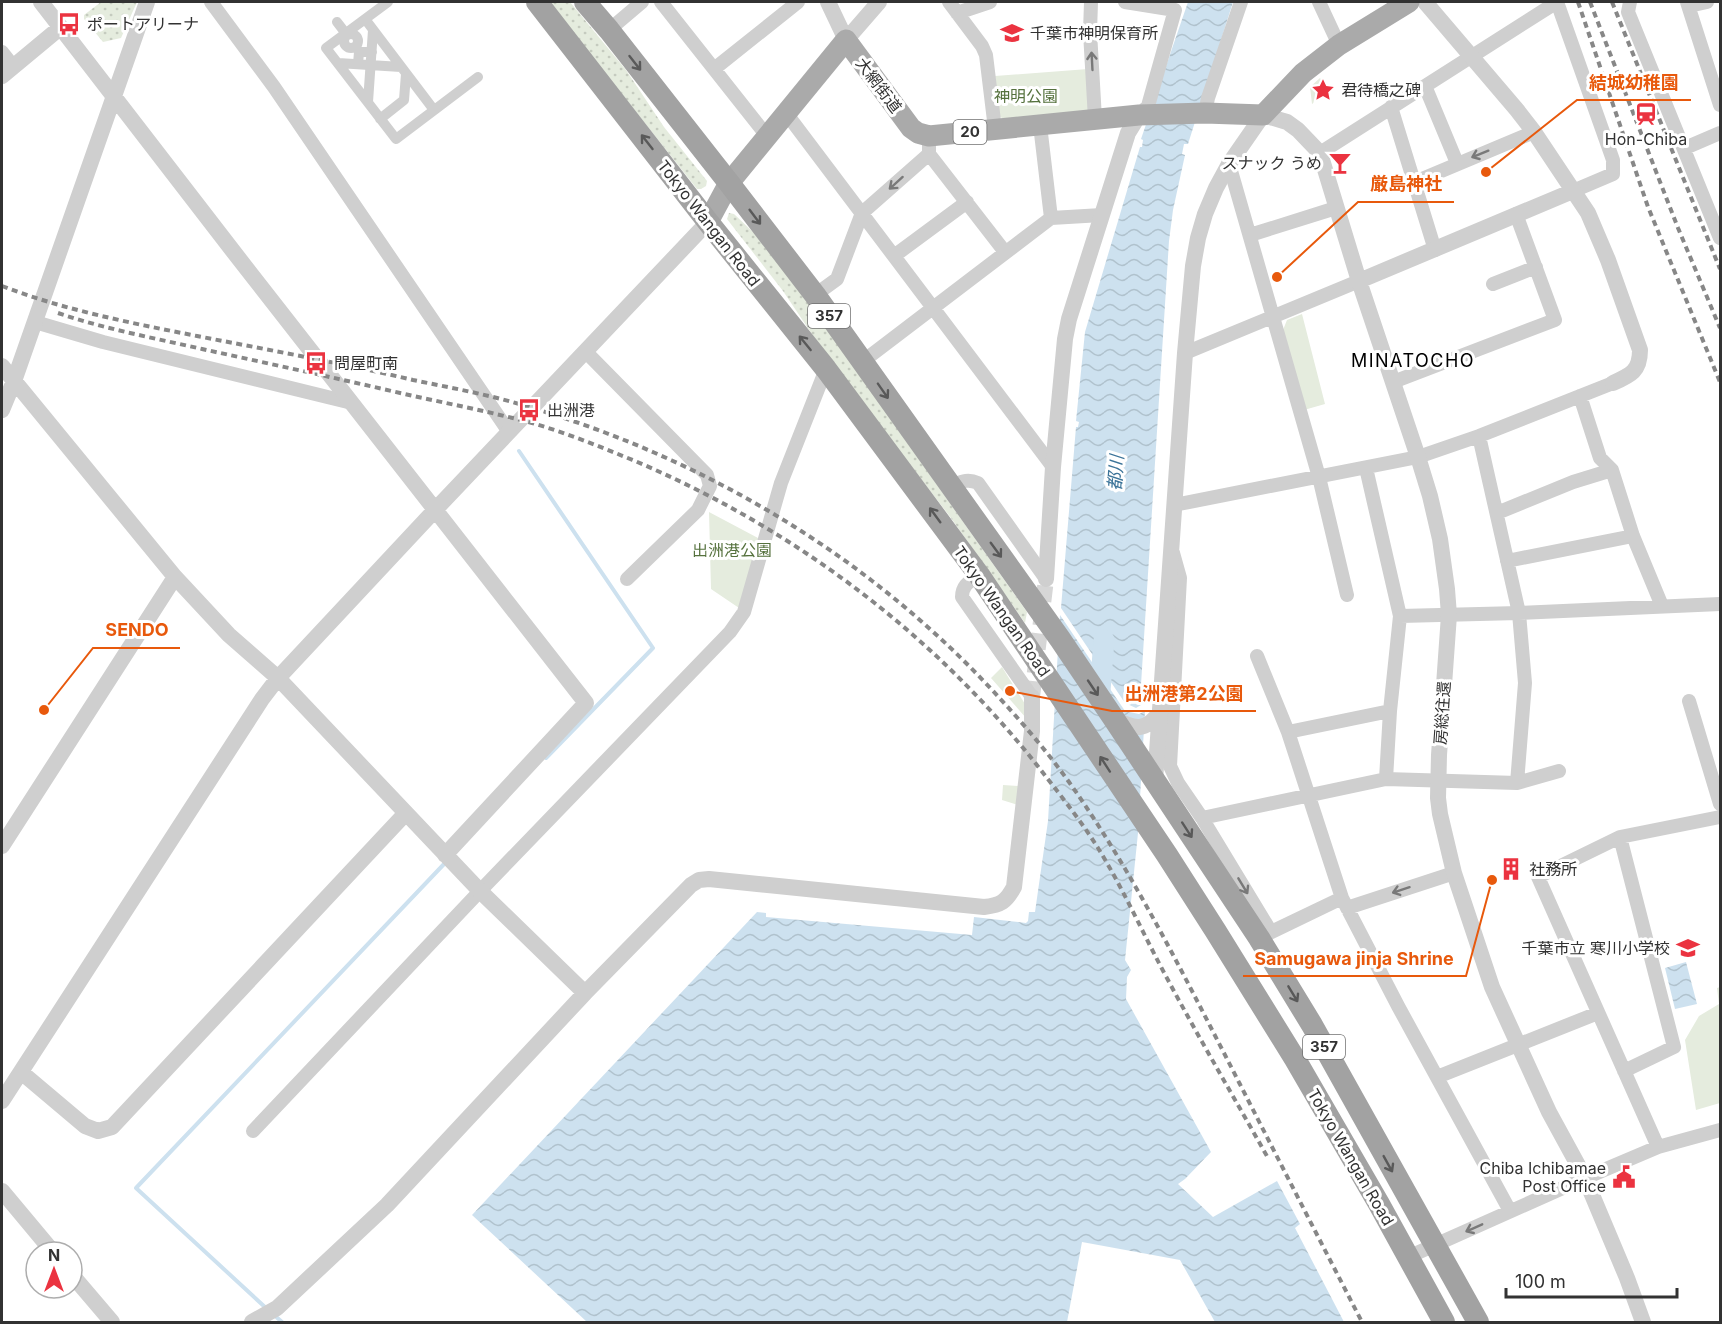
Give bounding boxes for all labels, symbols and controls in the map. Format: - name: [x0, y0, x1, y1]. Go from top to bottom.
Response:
- bus stop icon: ポートアリーナ: [56, 11, 82, 37]
- place label: ポートアリーナ: [87, 14, 199, 34]
- school or university icon: 千葉市神明保育所: [999, 20, 1025, 46]
- place label: 千葉市神明保育所: [1030, 23, 1158, 43]
- one-way arrow: [1086, 51, 1097, 71]
- street label: 大網街道: [852, 53, 906, 117]
- one-way arrow: [629, 55, 642, 71]
- callout: 結城幼稚園: [1577, 64, 1691, 100]
- text: 結城幼稚園: [1589, 72, 1679, 93]
- place icon: 君待橋之碑: [1310, 77, 1336, 103]
- place label: 君待橋之碑: [1341, 80, 1421, 100]
- park label: 神明公園: [994, 86, 1058, 106]
- station icon: Hon-Chiba: [1633, 101, 1659, 127]
- road number: 20: [954, 120, 986, 144]
- place label: Hon-Chiba: [1605, 129, 1687, 149]
- one-way arrow: [640, 135, 653, 151]
- one-way arrow: [1471, 149, 1490, 160]
- bar icon: スナック うめ: [1327, 150, 1353, 176]
- place label: スナック うめ: [1221, 153, 1322, 173]
- street label: Tokyo Wangan Road: [653, 156, 765, 290]
- callout: 厳島神社: [1358, 166, 1454, 202]
- text: 厳島神社: [1370, 173, 1442, 194]
- one-way arrow: [889, 176, 904, 190]
- one-way arrow: [748, 209, 761, 225]
- road number: 357: [808, 304, 850, 328]
- one-way arrow: [798, 335, 811, 351]
- bus stop icon: 問屋町南: [303, 350, 329, 376]
- district label: MINATOCHO: [1351, 350, 1475, 371]
- place label: 問屋町南: [334, 353, 398, 373]
- one-way arrow: [877, 383, 889, 399]
- bus stop icon: 出洲港: [516, 397, 542, 423]
- place label: 出洲港: [547, 400, 595, 420]
- water label: 都川: [1104, 452, 1127, 492]
- one-way arrow: [929, 508, 942, 524]
- park label: 出洲港公園: [692, 540, 772, 560]
- one-way arrow: [990, 541, 1002, 557]
- street label: Tokyo Wangan Road: [949, 542, 1055, 680]
- callout: SENDO: [93, 612, 180, 648]
- text: SENDO: [105, 619, 169, 640]
- callout: 出洲港第2公園: [1112, 675, 1256, 711]
- one-way arrow: [1087, 679, 1099, 695]
- street label: 房総往還: [1430, 680, 1454, 746]
- text: 出洲港第2公園: [1124, 683, 1244, 704]
- one-way arrow: [1099, 756, 1111, 772]
- one-way arrow: [1181, 821, 1193, 838]
- building icon: 社務所: [1498, 856, 1524, 882]
- place label: 社務所: [1529, 859, 1577, 879]
- one-way arrow: [1238, 877, 1250, 894]
- one-way arrow: [1392, 886, 1411, 897]
- school or university icon: 千葉市立 寒川小学校: [1675, 935, 1701, 961]
- place label: 千葉市立 寒川小学校: [1521, 938, 1670, 958]
- callout: Samugawa jinja Shrine: [1243, 940, 1466, 976]
- text: Samugawa jinja Shrine: [1254, 948, 1454, 969]
- one-way arrow: [1287, 985, 1299, 1002]
- road number: 357: [1303, 1035, 1345, 1059]
- street label: Tokyo Wangan Road: [1304, 1085, 1398, 1229]
- one-way arrow: [1383, 1154, 1394, 1172]
- place label: Chiba Ichibamae Post Office: [1480, 1158, 1606, 1196]
- public building icon: Chiba Ichibamae Post Office: [1611, 1164, 1637, 1190]
- one-way arrow: [1465, 1223, 1483, 1234]
- north arrow: [24, 1240, 84, 1300]
- text: N: [48, 1245, 60, 1265]
- scale bar: [1506, 1261, 1677, 1299]
- text: 100 m: [1515, 1271, 1566, 1292]

